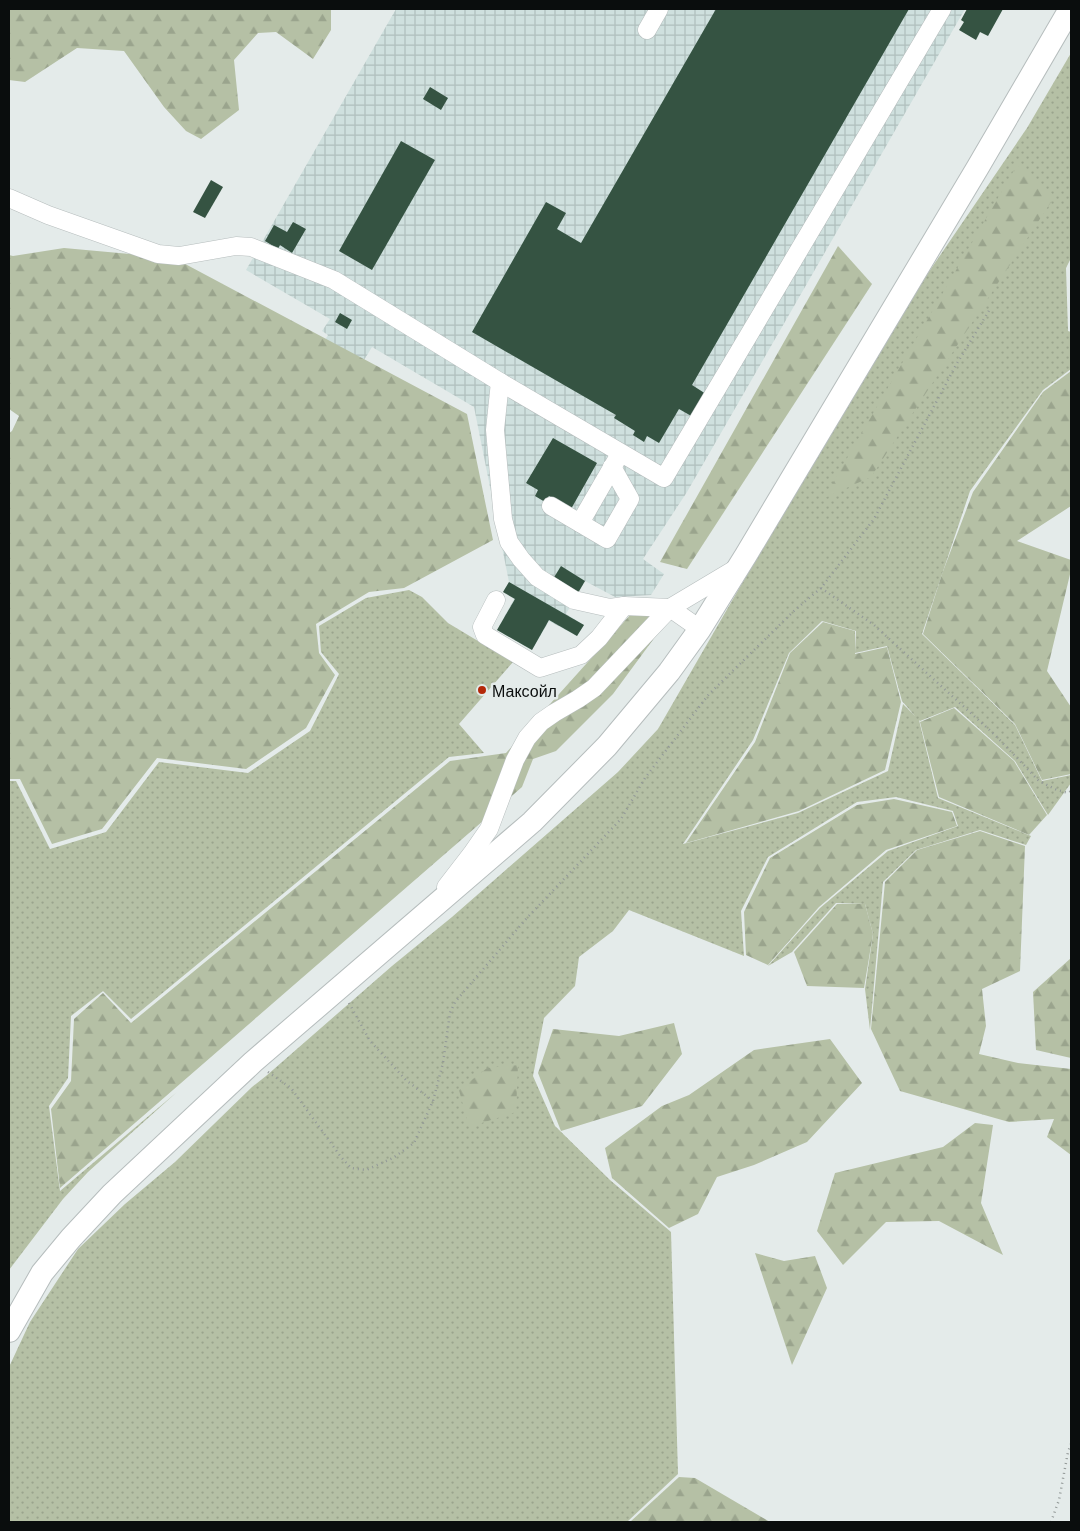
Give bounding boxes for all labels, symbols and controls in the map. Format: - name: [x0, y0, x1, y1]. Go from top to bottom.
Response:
- place label: Максойл: [492, 681, 557, 700]
- marker: Максойл: [476, 684, 488, 696]

